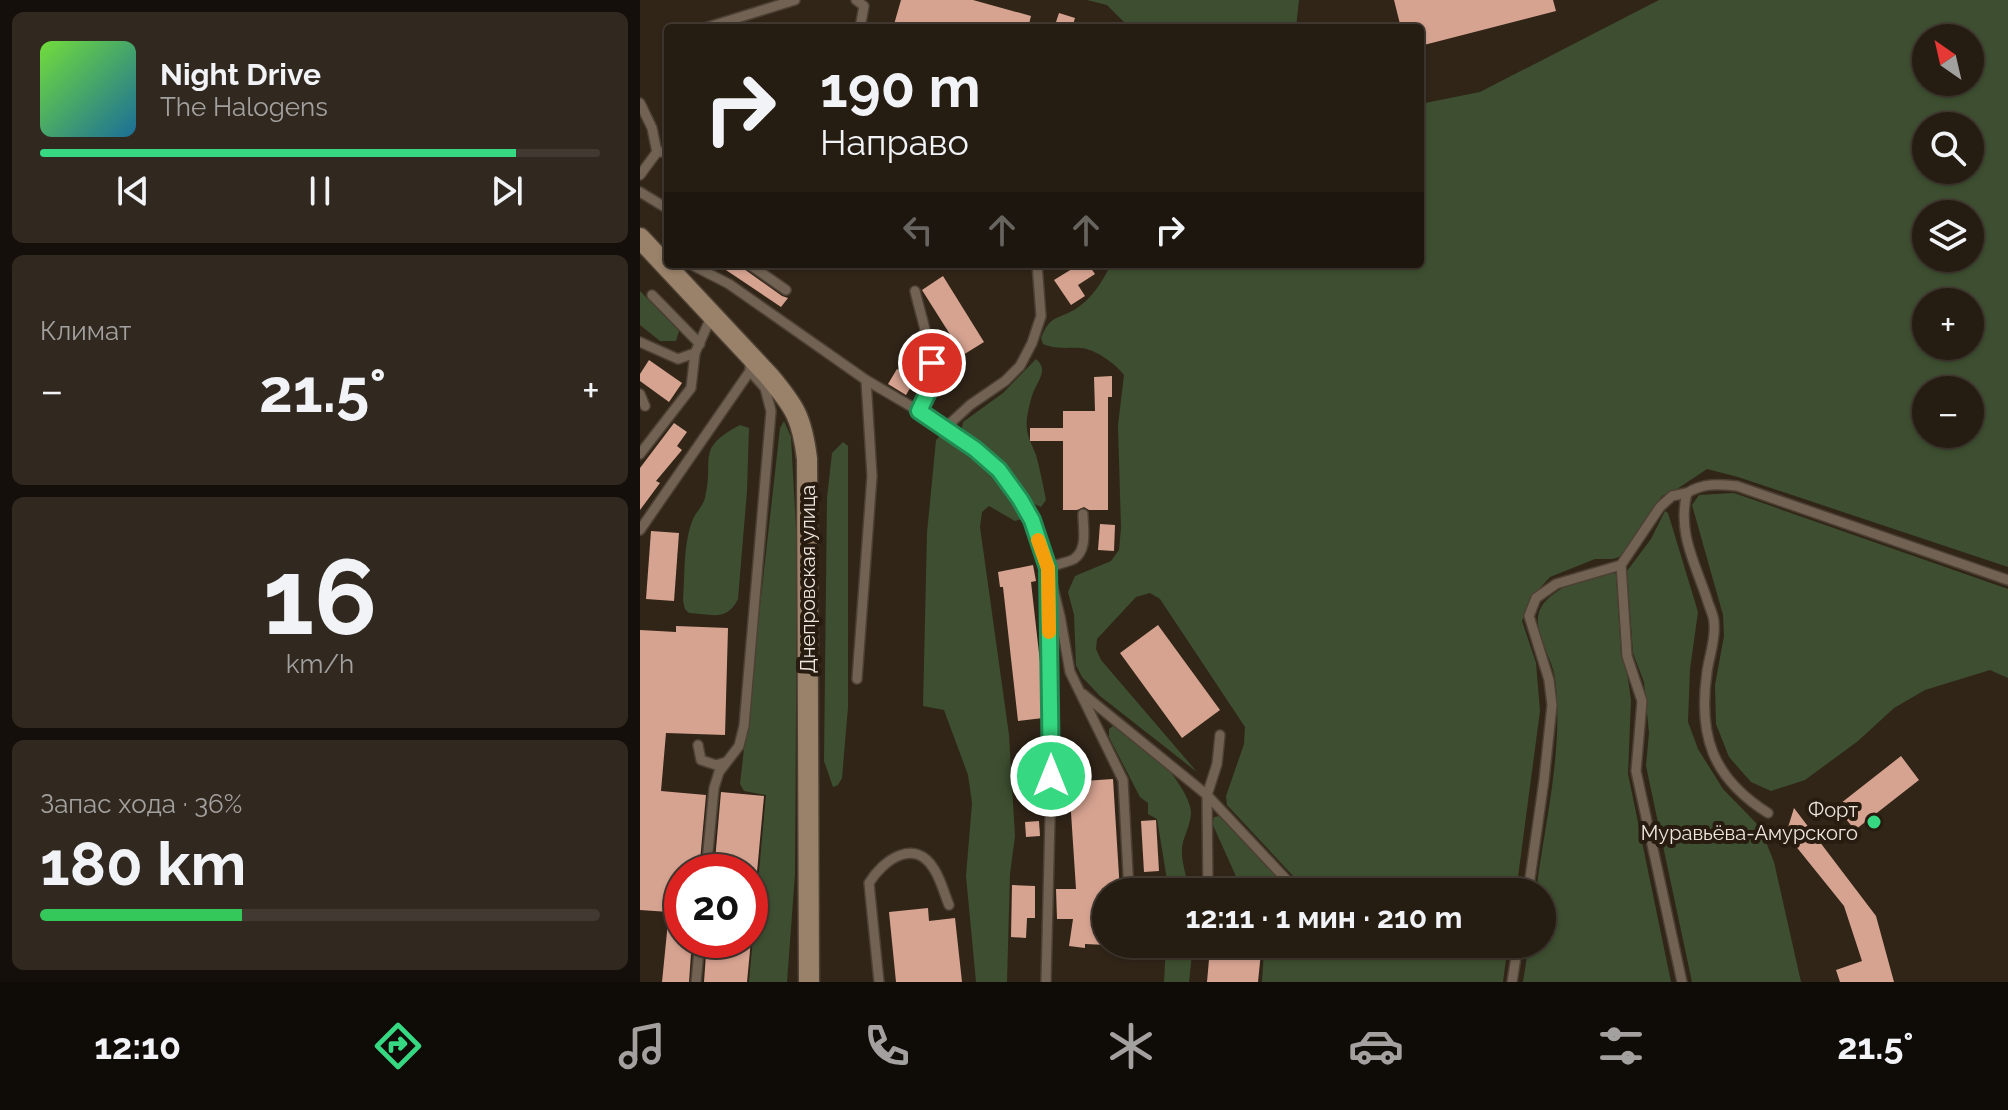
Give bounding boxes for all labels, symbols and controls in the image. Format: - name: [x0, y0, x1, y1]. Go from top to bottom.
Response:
- north arrow: [1912, 24, 1984, 96]
- map controls: [1912, 24, 1984, 448]
- text: 190 m: [820, 54, 981, 120]
- icon: right: [688, 56, 792, 160]
- text: Night Drive: [160, 57, 321, 92]
- text: The Halogens: [160, 92, 328, 122]
- button: search: [1912, 112, 1984, 184]
- text: Направо: [820, 121, 969, 163]
- icon: previous: [111, 169, 155, 213]
- icon: pause: [298, 169, 342, 213]
- icon: next: [485, 169, 529, 213]
- button: layers: [1912, 200, 1984, 272]
- icon: left: [896, 208, 940, 252]
- icon: ahead: [980, 208, 1024, 252]
- icon: ahead: [1064, 208, 1108, 252]
- icon: right: [1148, 208, 1192, 252]
- button: +: [1912, 288, 1984, 360]
- text: Климат: [40, 316, 131, 346]
- pin: [898, 329, 966, 397]
- icon: arrive: [910, 341, 954, 385]
- text: 21.5°: [259, 356, 386, 426]
- text: −: [40, 365, 64, 416]
- text: +: [582, 365, 600, 416]
- button: −: [1912, 376, 1984, 448]
- street label: Днепровская улица: [796, 485, 820, 673]
- text: 16: [263, 536, 377, 658]
- text: km/h: [286, 649, 354, 679]
- position arrow: [1009, 734, 1093, 818]
- text: Запас хода · 36%: [40, 789, 242, 819]
- place label: Форт Муравьёва-Амурского: [1641, 798, 1858, 845]
- marker: Форт Муравьёва-Амурского: [1865, 813, 1883, 831]
- text: 180 km: [40, 829, 246, 899]
- speed limit sign: 20: [664, 854, 768, 958]
- text: 12:11 · 1 мин · 210 m: [1186, 900, 1462, 935]
- icon: directions: [370, 1018, 426, 1074]
- icon: music: [614, 1018, 670, 1074]
- icon: phone: [859, 1018, 915, 1074]
- icon: climate: [1103, 1018, 1159, 1074]
- icon: car: [1348, 1018, 1404, 1074]
- icon: filters: [1593, 1018, 1649, 1074]
- text: 12:10: [94, 1025, 181, 1067]
- text: 21.5°: [1837, 1025, 1914, 1067]

